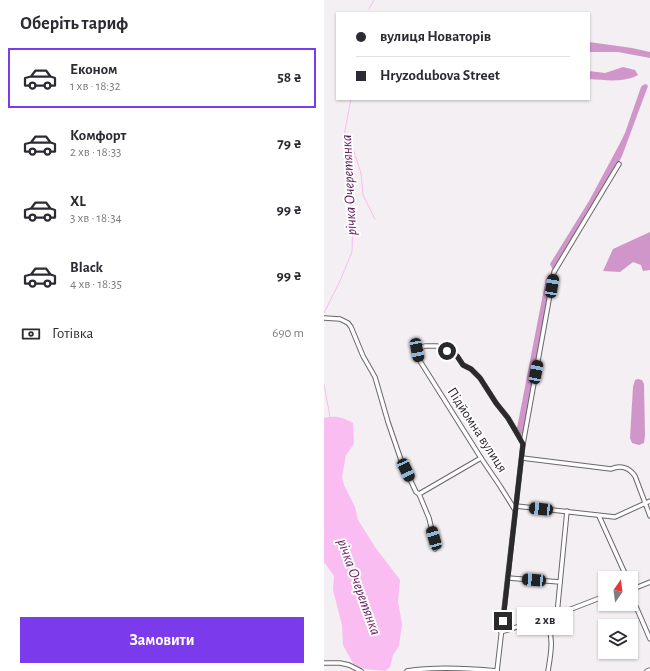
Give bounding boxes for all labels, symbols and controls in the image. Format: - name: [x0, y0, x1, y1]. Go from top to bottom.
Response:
- text: Оберіть тариф: [20, 15, 128, 33]
- text: вулиця Новаторів: [380, 29, 491, 44]
- icon: car: [22, 60, 58, 96]
- text: Економ: [70, 62, 118, 77]
- text: Hryzodubova Street: [380, 68, 500, 83]
- text: 58 ₴: [277, 70, 302, 85]
- text: 1 хв · 18:32: [70, 80, 121, 93]
- icon: car: [22, 126, 58, 162]
- text: Комфорт: [70, 128, 126, 143]
- water label: річка Очеретянка: [339, 134, 359, 236]
- text: 79 ₴: [277, 136, 302, 151]
- text: 2 хв · 18:33: [70, 146, 121, 159]
- icon: car: [22, 192, 58, 228]
- text: XL: [70, 194, 86, 209]
- text: 99 ₴: [277, 202, 302, 217]
- text: 3 хв · 18:34: [70, 212, 122, 225]
- icon: car: [22, 258, 58, 294]
- text: Black: [70, 260, 103, 275]
- text: 99 ₴: [277, 268, 302, 283]
- car: [544, 273, 560, 299]
- text: 4 хв · 18:35: [70, 278, 122, 291]
- icon: cash: [20, 323, 42, 345]
- text: Готівка: [52, 326, 93, 341]
- text: 690 m: [272, 327, 304, 340]
- car: [409, 337, 425, 363]
- route start: [438, 342, 456, 360]
- car: [528, 359, 544, 385]
- street label: Підйомна вулиця: [444, 385, 510, 475]
- car: [395, 457, 417, 483]
- car: [528, 502, 554, 516]
- car: [425, 525, 443, 551]
- water label: річка Очеретянка: [335, 537, 383, 637]
- north arrow: [598, 571, 638, 611]
- map controls: [598, 571, 638, 659]
- car: [522, 573, 546, 587]
- callout: 2 хв: [517, 607, 573, 635]
- route end: [494, 612, 512, 630]
- text: 2 хв: [535, 614, 555, 627]
- button: Замовити: [20, 617, 304, 663]
- button: layers: [598, 619, 638, 659]

